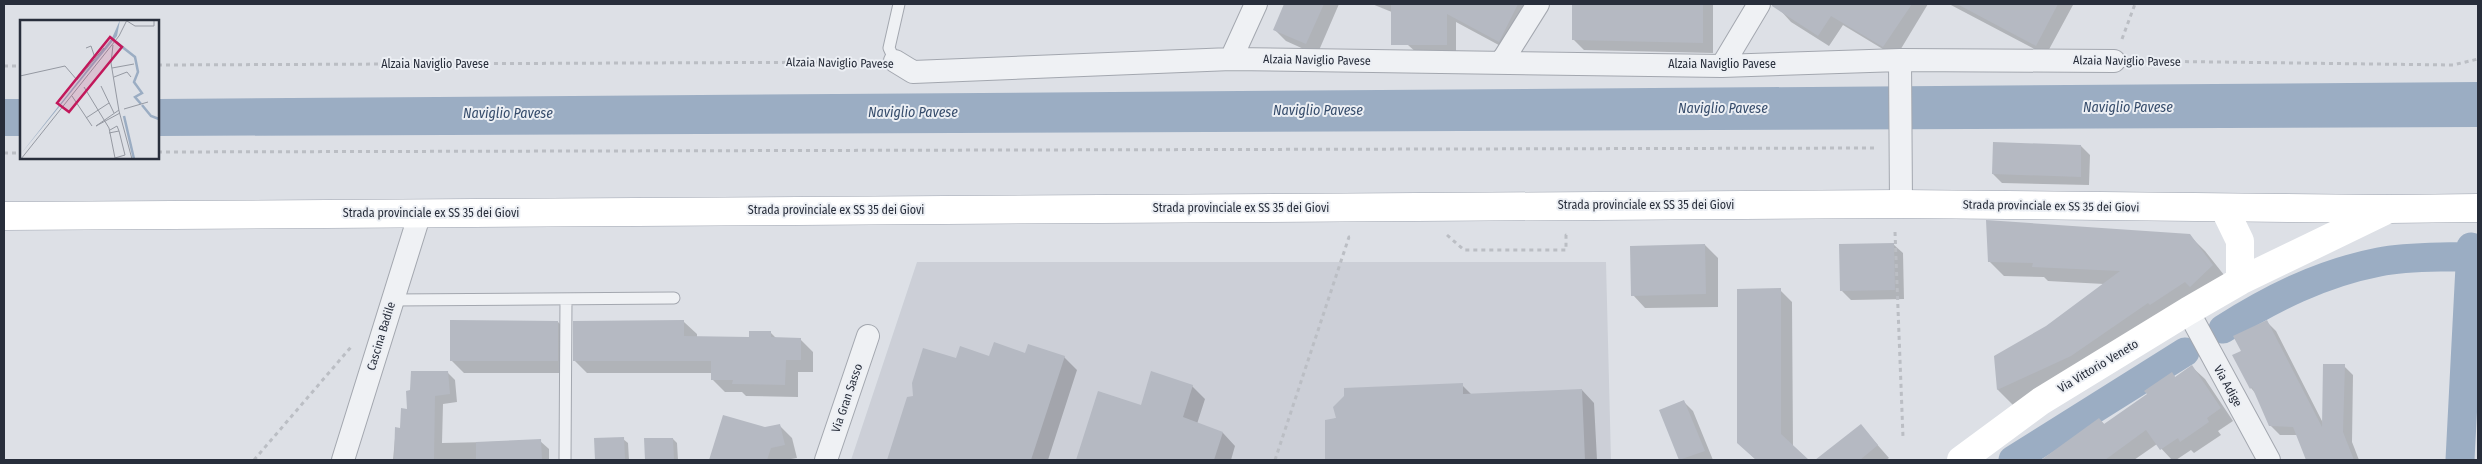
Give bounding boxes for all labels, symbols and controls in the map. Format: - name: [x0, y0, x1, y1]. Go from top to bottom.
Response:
- inset map: [20, 20, 159, 159]
- street label: Alzaia Naviglio Pavese: [1263, 52, 1371, 68]
- street label: Alzaia Naviglio Pavese: [2073, 53, 2181, 69]
- street label: Alzaia Naviglio Pavese: [786, 55, 894, 71]
- street label: Alzaia Naviglio Pavese: [381, 57, 489, 71]
- street label: Alzaia Naviglio Pavese: [1668, 57, 1776, 71]
- water label: Naviglio Pavese: [2083, 99, 2173, 116]
- water label: Naviglio Pavese: [1678, 100, 1768, 117]
- water label: Naviglio Pavese: [1273, 102, 1363, 119]
- water label: Naviglio Pavese: [868, 104, 958, 121]
- water label: Naviglio Pavese: [463, 105, 553, 122]
- street label: Strada provinciale ex SS 35 dei Giovi: [1963, 197, 2139, 215]
- street label: Strada provinciale ex SS 35 dei Giovi: [1558, 198, 1734, 212]
- street label: Strada provinciale ex SS 35 dei Giovi: [1153, 201, 1329, 215]
- street label: Strada provinciale ex SS 35 dei Giovi: [748, 203, 924, 217]
- street label: Strada provinciale ex SS 35 dei Giovi: [343, 206, 519, 220]
- street label: Cascina Badile: [364, 300, 398, 372]
- street label: Via Vittorio Veneto: [2055, 336, 2141, 396]
- street label: Via Gran Sasso: [829, 362, 865, 434]
- street label: Via Adige: [2211, 363, 2245, 409]

